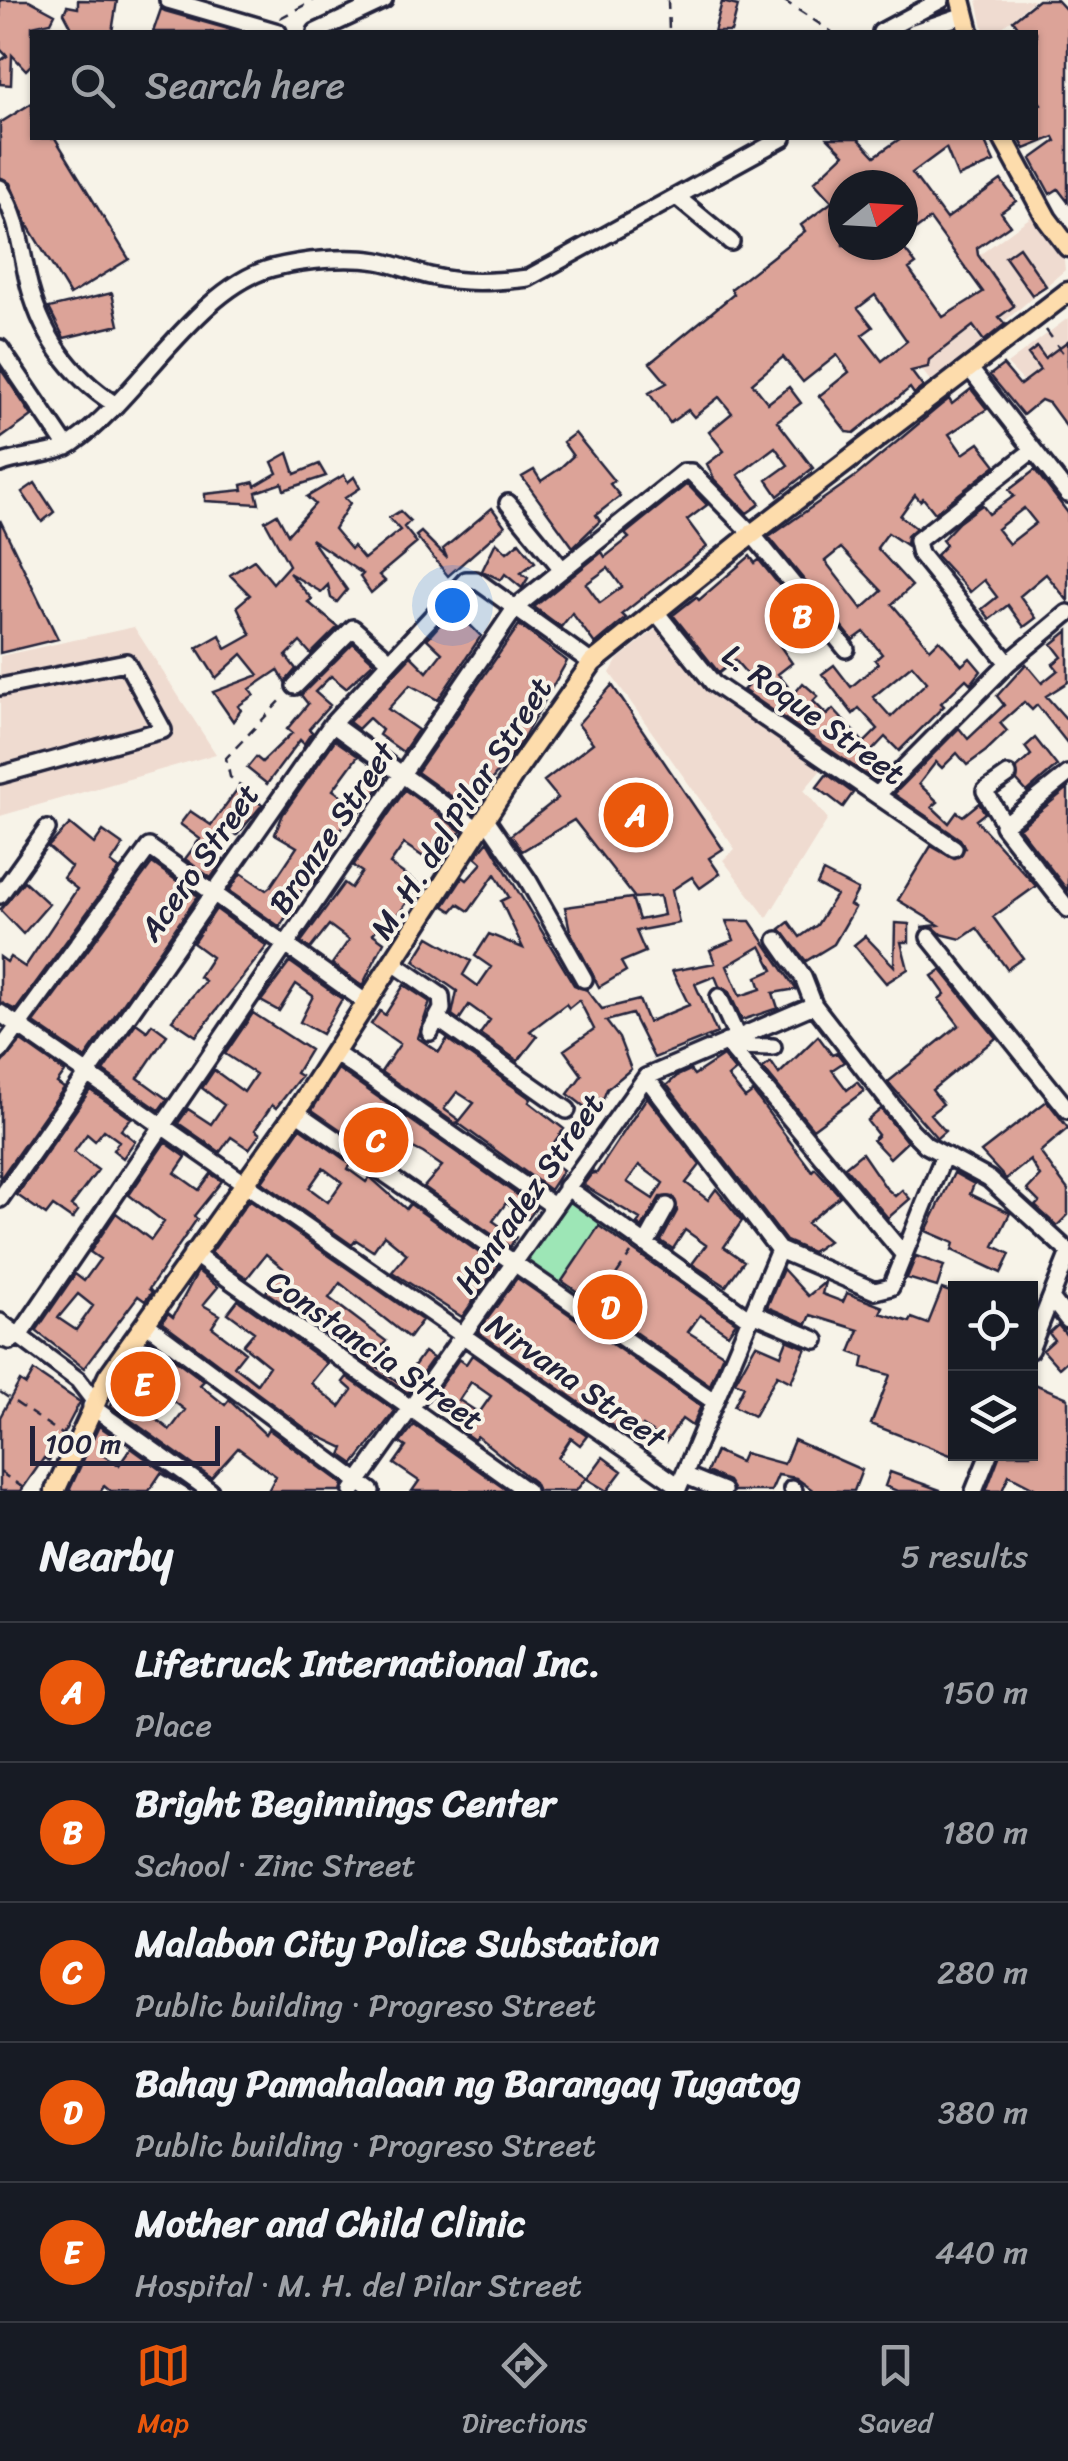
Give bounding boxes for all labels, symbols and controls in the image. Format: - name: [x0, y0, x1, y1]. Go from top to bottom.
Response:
- search box: [30, 30, 1038, 140]
- text: Search here: [145, 52, 345, 119]
- icon: search: [65, 58, 120, 113]
- north arrow: [828, 170, 918, 260]
- pin: B: [770, 578, 834, 654]
- your location: [427, 580, 478, 631]
- street label: L. Roque Street: [710, 628, 918, 801]
- street label: M. H. del Pilar Street: [355, 665, 568, 951]
- street label: Bronze Street: [253, 729, 412, 927]
- street label: Acero Street: [123, 771, 275, 954]
- pin: A: [604, 778, 668, 852]
- street label: Honradez Street: [439, 1081, 620, 1306]
- pin: C: [344, 1102, 408, 1178]
- street label: Constancia Street: [254, 1254, 496, 1447]
- pin: D: [578, 1270, 642, 1344]
- map controls: [948, 1281, 1038, 1461]
- button: locate: [948, 1281, 1038, 1371]
- street label: Nirvana Street: [473, 1298, 679, 1466]
- pin: E: [110, 1346, 176, 1422]
- button: layers: [948, 1371, 1038, 1461]
- text: 100 m: [45, 1419, 121, 1468]
- scale bar: [30, 1421, 220, 1466]
- text: Nearby: [40, 1519, 173, 1593]
- text: 5 results: [901, 1528, 1028, 1585]
- text: Lifetruck International Inc.: [135, 1630, 601, 1697]
- text: A: [62, 1664, 83, 1721]
- text: 150 m: [942, 1664, 1028, 1721]
- text: Place: [135, 1697, 212, 1754]
- text: Bright Beginnings Center: [135, 1770, 555, 1837]
- text: B: [62, 1804, 83, 1861]
- text: 180 m: [942, 1804, 1028, 1861]
- text: School · Zinc Street: [135, 1837, 415, 1894]
- text: Malabon City Police Substation: [135, 1910, 659, 1977]
- text: C: [63, 1944, 82, 2001]
- text: 280 m: [937, 1944, 1028, 2001]
- text: Public building · Progreso Street: [135, 1977, 596, 2034]
- text: Bahay Pamahalaan ng Barangay Tugatog: [135, 2050, 801, 2117]
- text: D: [63, 2084, 82, 2141]
- text: 380 m: [938, 2084, 1028, 2141]
- text: Public building · Progreso Street: [135, 2117, 596, 2174]
- text: Mother and Child Clinic: [135, 2190, 526, 2257]
- text: E: [64, 2224, 81, 2281]
- text: 440 m: [935, 2224, 1028, 2281]
- text: Hospital · M. H. del Pilar Street: [135, 2257, 582, 2314]
- tab: Map: [136, 2338, 191, 2447]
- tab: Directions: [462, 2338, 587, 2447]
- tab: Saved: [859, 2338, 932, 2447]

